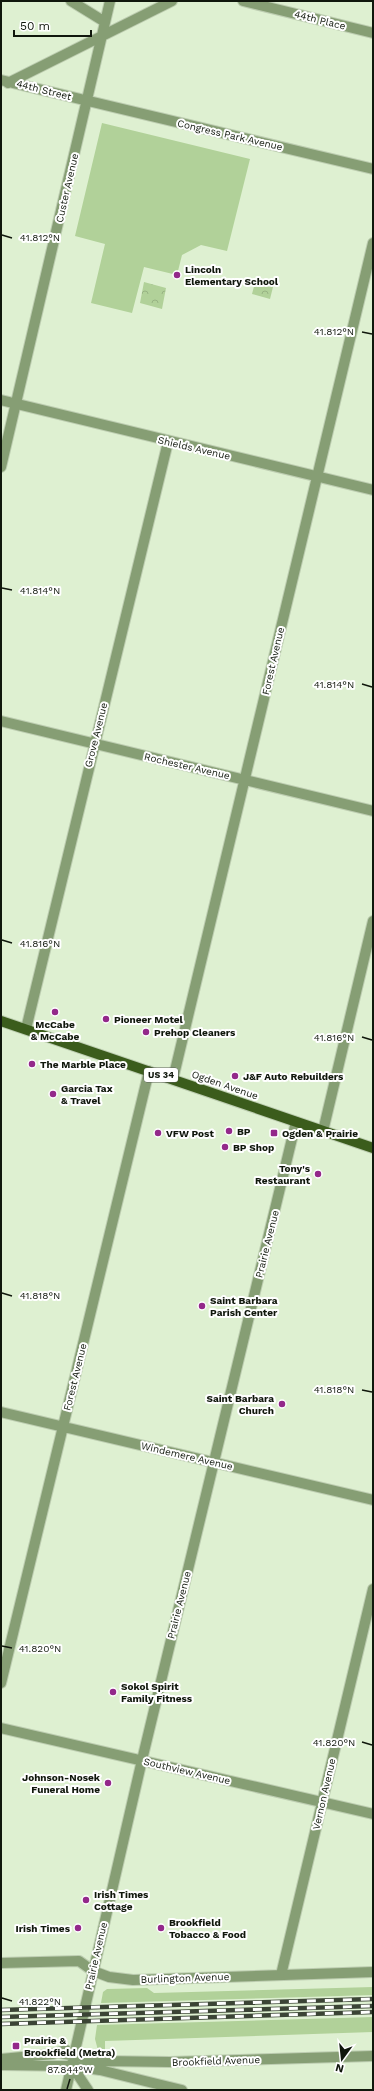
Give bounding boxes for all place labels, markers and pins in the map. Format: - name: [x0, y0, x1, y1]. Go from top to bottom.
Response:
- place label: Lincoln Elementary School: [185, 264, 279, 287]
- marker: Lincoln Elementary School: [172, 270, 182, 280]
- marker: McCabe & McCabe: [50, 1007, 60, 1017]
- marker: Pioneer Motel: [101, 1014, 111, 1024]
- place label: Pioneer Motel: [114, 1014, 184, 1025]
- place label: McCabe & McCabe: [31, 1019, 80, 1042]
- marker: Prehop Cleaners: [141, 1027, 151, 1037]
- place label: Prehop Cleaners: [154, 1027, 236, 1038]
- marker: The Marble Place: [27, 1059, 37, 1069]
- place label: The Marble Place: [40, 1059, 126, 1070]
- marker: J&F Auto Rebuilders: [230, 1071, 240, 1081]
- place label: J&F Auto Rebuilders: [243, 1071, 344, 1082]
- place label: Garcia Tax & Travel: [61, 1083, 113, 1106]
- marker: Garcia Tax & Travel: [48, 1089, 58, 1099]
- marker: BP: [224, 1126, 234, 1136]
- place label: BP: [237, 1126, 251, 1137]
- marker: VFW Post: [153, 1128, 163, 1138]
- place label: VFW Post: [166, 1128, 214, 1139]
- marker: Ogden & Prairie: [269, 1128, 279, 1138]
- place label: Ogden & Prairie: [282, 1128, 358, 1139]
- marker: BP Shop: [220, 1142, 230, 1152]
- place label: BP Shop: [233, 1142, 274, 1153]
- place label: Tony's Restaurant: [255, 1163, 311, 1186]
- marker: Tony's Restaurant: [313, 1169, 323, 1179]
- place label: Saint Barbara Parish Center: [210, 1295, 278, 1318]
- marker: Saint Barbara Parish Center: [197, 1301, 207, 1311]
- place label: Saint Barbara Church: [207, 1393, 274, 1416]
- marker: Saint Barbara Church: [277, 1399, 287, 1409]
- place label: Sokol Spirit Family Fitness: [121, 1681, 193, 1704]
- marker: Sokol Spirit Family Fitness: [108, 1687, 118, 1697]
- place label: Johnson-Nosek Funeral Home: [22, 1772, 101, 1795]
- marker: Johnson-Nosek Funeral Home: [103, 1778, 113, 1788]
- place label: Irish Times Cottage: [94, 1889, 149, 1912]
- marker: Irish Times Cottage: [81, 1895, 91, 1905]
- place label: Brookfield Tobacco & Food: [169, 1917, 246, 1940]
- place label: Irish Times: [16, 1923, 71, 1934]
- marker: Irish Times: [73, 1923, 83, 1933]
- marker: Brookfield Tobacco & Food: [156, 1923, 166, 1933]
- place label: Prairie & Brookfield (Metra): [24, 2035, 115, 2058]
- marker: Prairie & Brookfield (Metra): [11, 2041, 21, 2051]

